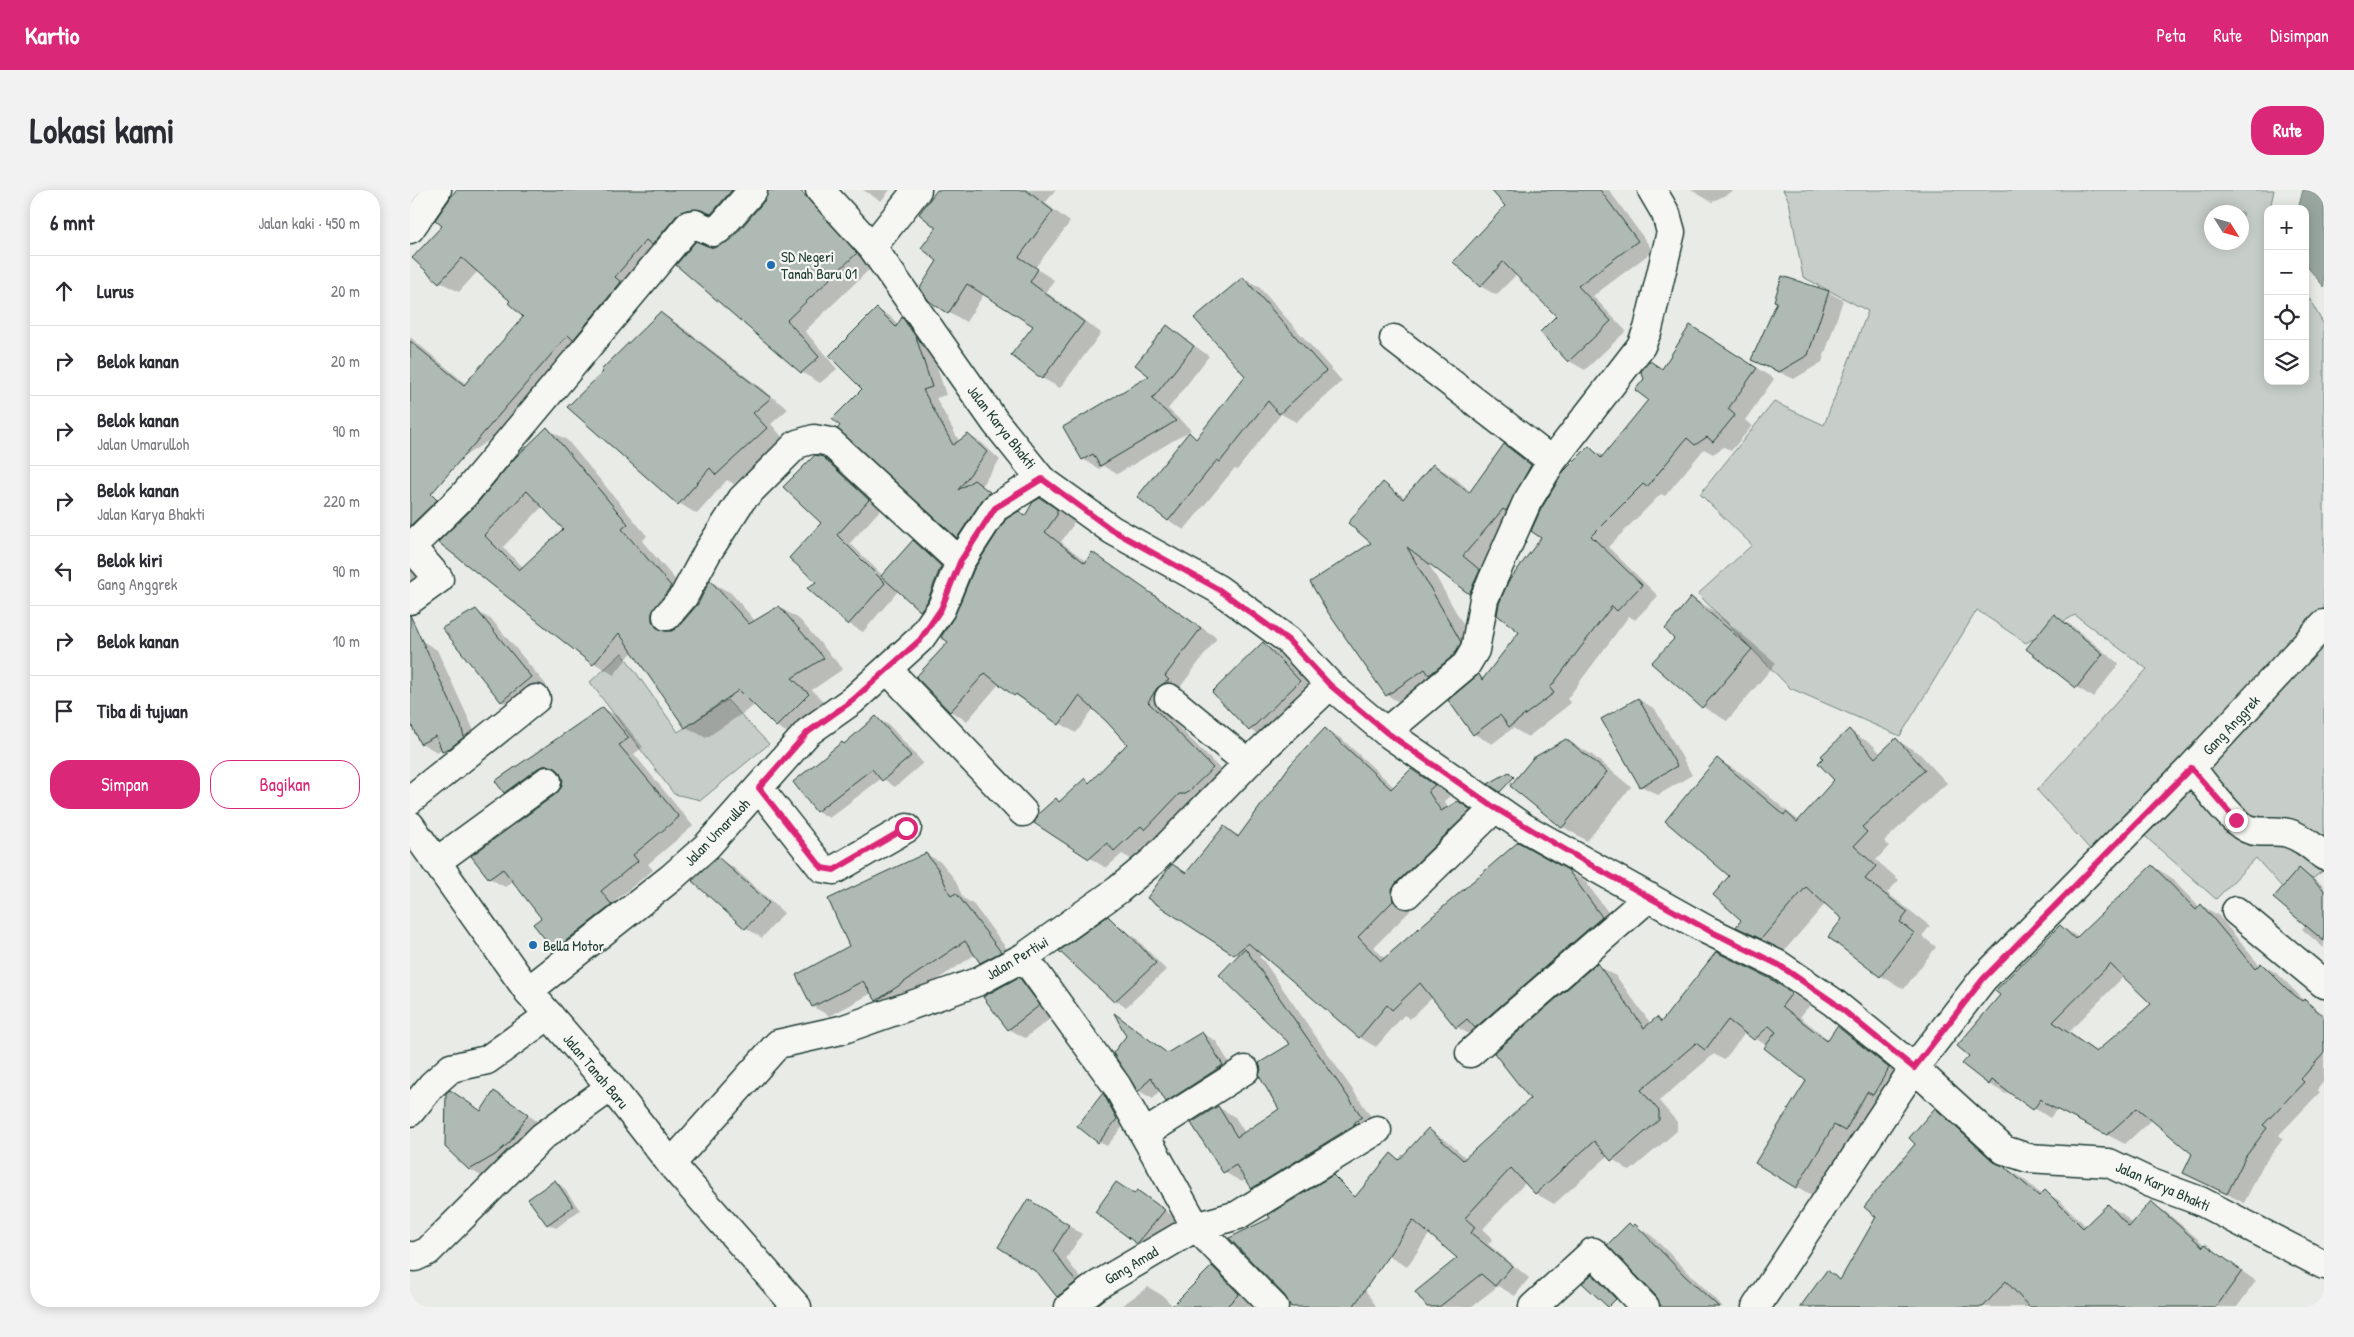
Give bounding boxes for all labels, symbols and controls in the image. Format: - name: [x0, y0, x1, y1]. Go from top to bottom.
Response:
- text: Kartio: [25, 19, 80, 51]
- text: Peta: [2157, 23, 2186, 48]
- text: Rute: [2214, 23, 2242, 48]
- text: Disimpan: [2270, 23, 2329, 48]
- button: Rute: [2251, 106, 2324, 155]
- text: Lokasi kami: [30, 107, 175, 154]
- north arrow: [2204, 205, 2249, 250]
- map controls: [2264, 205, 2309, 385]
- button: +: [2264, 205, 2309, 250]
- text: 6 mnt: [50, 208, 94, 237]
- text: Jalan kaki · 450 m: [258, 212, 360, 234]
- place label: SD Negeri Tanah Baru 01: [781, 246, 857, 284]
- button: −: [2264, 250, 2309, 295]
- marker: SD Negeri Tanah Baru 01: [765, 259, 777, 271]
- icon: ahead: [50, 277, 78, 305]
- text: Lurus: [97, 278, 134, 304]
- text: 20 m: [331, 280, 360, 302]
- button: locate: [2264, 295, 2309, 340]
- button: layers: [2264, 340, 2309, 385]
- icon: right: [50, 347, 78, 375]
- text: Belok kanan: [97, 348, 179, 374]
- text: 20 m: [331, 350, 360, 372]
- street label: Jalan Karya Bhakti: [963, 381, 1041, 473]
- text: Belok kanan: [97, 407, 179, 433]
- icon: right: [50, 417, 78, 445]
- text: 90 m: [332, 420, 360, 442]
- text: Jalan Umarulloh: [97, 433, 189, 455]
- text: Belok kanan: [97, 477, 179, 503]
- icon: right: [50, 487, 78, 515]
- text: 220 m: [323, 490, 360, 512]
- text: Jalan Karya Bhakti: [97, 503, 205, 525]
- text: Belok kiri: [97, 547, 163, 573]
- icon: left: [50, 557, 78, 585]
- text: 90 m: [332, 560, 360, 582]
- text: Gang Anggrek: [97, 573, 177, 595]
- icon: right: [50, 627, 78, 655]
- text: Belok kanan: [97, 628, 179, 654]
- text: 10 m: [332, 630, 360, 652]
- street label: Gang Anggrek: [2198, 690, 2264, 760]
- icon: arrive: [50, 697, 78, 725]
- text: Tiba di tujuan: [97, 698, 188, 724]
- button: Simpan: [50, 760, 200, 809]
- button: Bagikan: [210, 760, 360, 809]
- street label: Jalan Umarulloh: [679, 794, 755, 870]
- route end: [2225, 809, 2248, 832]
- route start: [895, 817, 918, 840]
- street label: Jalan Pertiwi: [982, 931, 1052, 985]
- place label: Bella Motor: [543, 935, 605, 956]
- marker: Bella Motor: [527, 939, 539, 951]
- street label: Jalan Tanah Baru: [558, 1029, 634, 1113]
- street label: Jalan Karya Bhakti: [2112, 1156, 2214, 1216]
- street label: Gang Amad: [1100, 1241, 1162, 1289]

